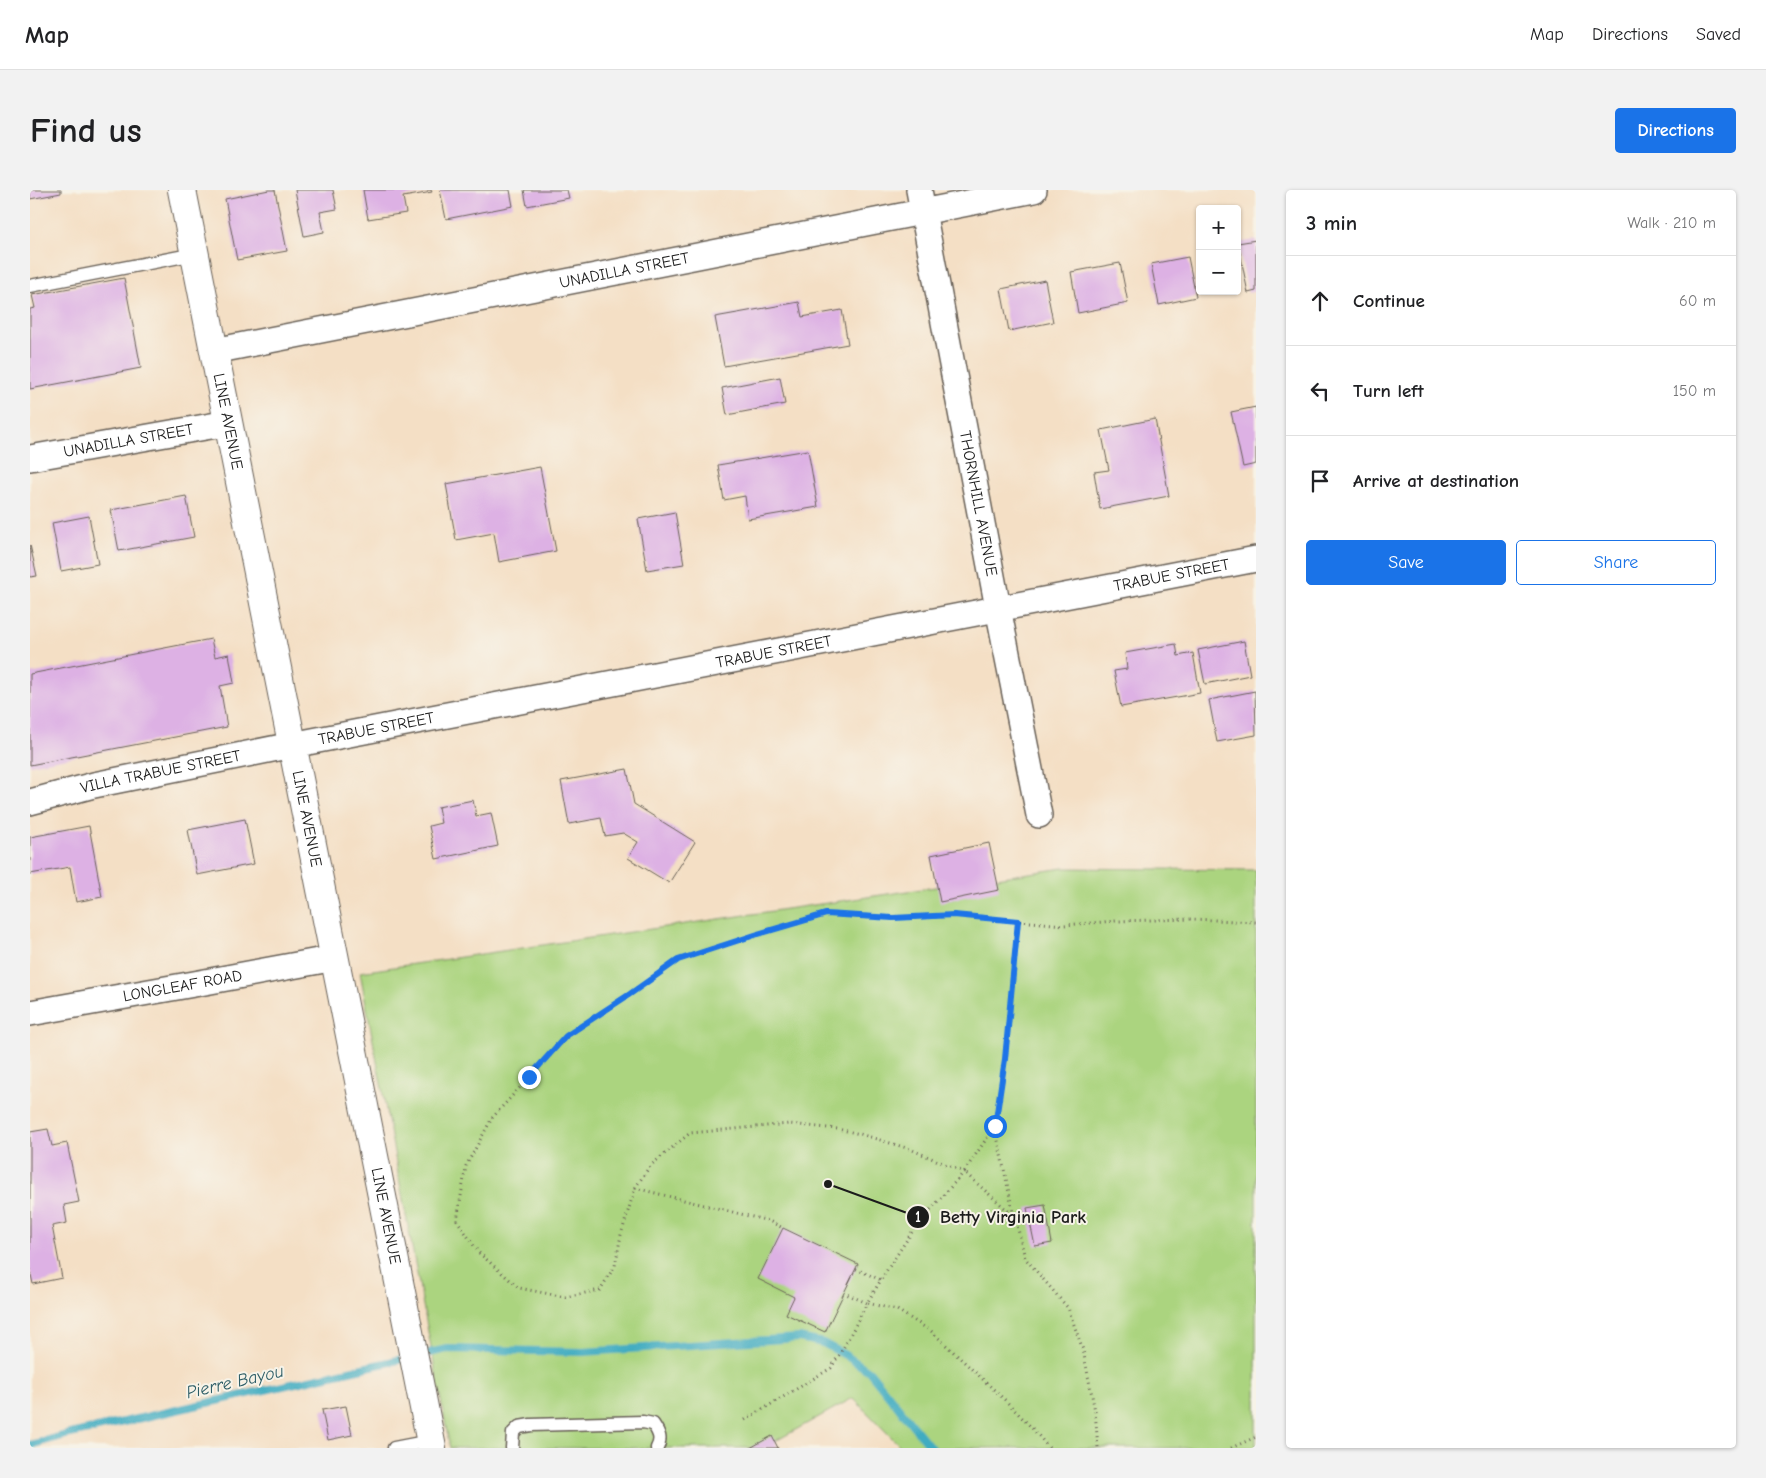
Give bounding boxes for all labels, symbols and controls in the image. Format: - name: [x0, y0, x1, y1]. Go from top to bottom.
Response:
- text: Map: [25, 21, 69, 49]
- text: Map: [1530, 24, 1564, 45]
- text: Directions: [1592, 24, 1668, 45]
- text: Saved: [1696, 24, 1741, 45]
- button: Directions: [1615, 108, 1736, 153]
- text: Find us: [30, 110, 142, 151]
- map controls: [1196, 205, 1241, 295]
- button: +: [1196, 205, 1241, 250]
- text: 3 min: [1306, 211, 1357, 235]
- text: Walk · 210 m: [1627, 214, 1716, 232]
- street label: UNADILLA STREET: [558, 249, 691, 292]
- button: −: [1196, 250, 1241, 295]
- icon: ahead: [1306, 287, 1334, 315]
- text: Continue: [1353, 290, 1425, 312]
- text: 60 m: [1679, 292, 1716, 310]
- street label: LINE AVENUE: [210, 372, 246, 472]
- icon: left: [1306, 377, 1334, 405]
- text: Turn left: [1353, 380, 1424, 402]
- text: 150 m: [1673, 382, 1716, 400]
- street label: UNADILLA STREET: [62, 420, 196, 461]
- street label: THORNHILL AVENUE: [956, 429, 1001, 578]
- icon: arrive: [1306, 467, 1334, 495]
- text: Arrive at destination: [1353, 470, 1519, 492]
- button: Save: [1306, 540, 1506, 585]
- button: Share: [1516, 540, 1716, 585]
- street label: TRABUE STREET: [1112, 555, 1232, 595]
- street label: TRABUE STREET: [714, 632, 834, 672]
- street label: TRABUE STREET: [317, 709, 436, 749]
- street label: VILLA TRABUE STREET: [78, 746, 243, 797]
- street label: LINE AVENUE: [289, 769, 325, 869]
- street label: LONGLEAF ROAD: [122, 966, 244, 1005]
- route end: [518, 1066, 541, 1089]
- route start: [984, 1115, 1007, 1138]
- street label: LINE AVENUE: [368, 1166, 404, 1266]
- callout: Betty Virginia Park: [905, 1200, 1096, 1233]
- text: Betty Virginia Park: [940, 1207, 1086, 1228]
- text: 1: [915, 1208, 921, 1226]
- water label: Pierre Bayou: [184, 1361, 286, 1403]

